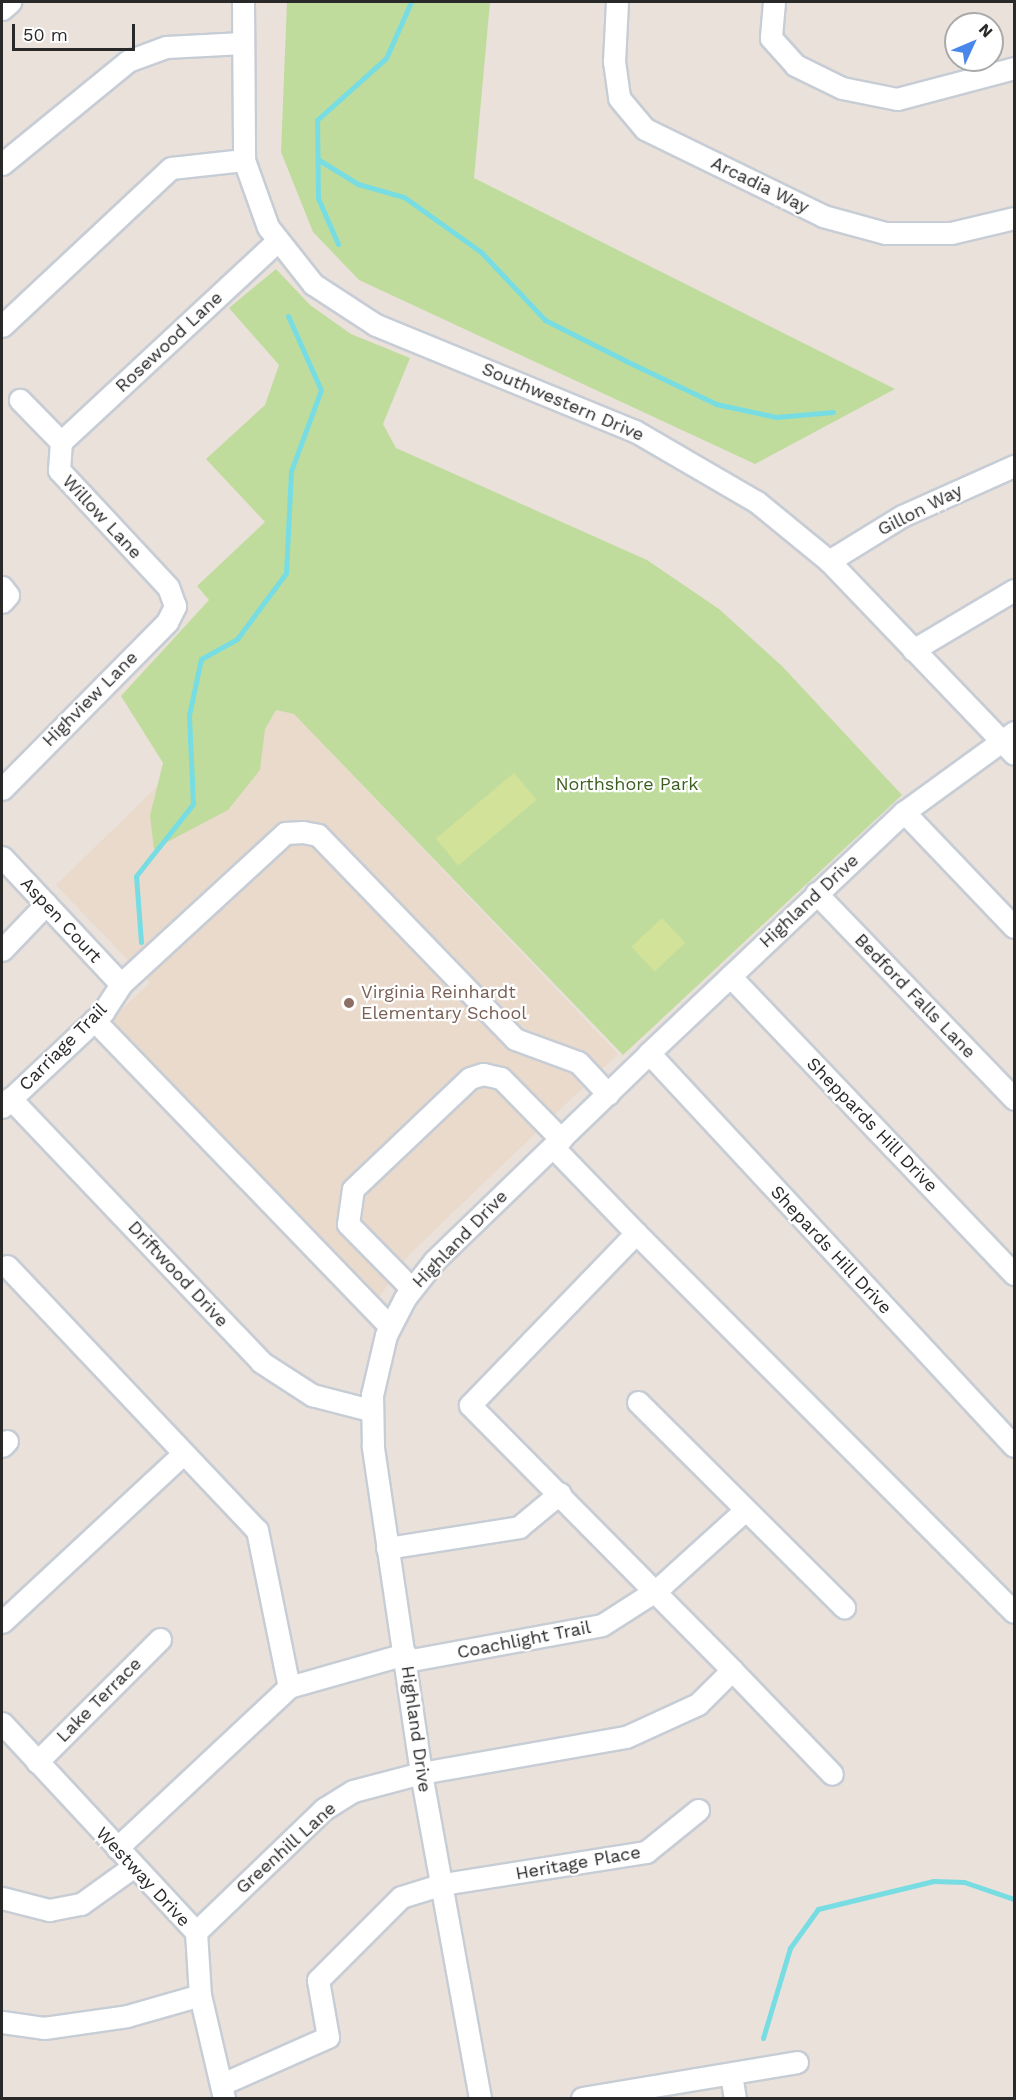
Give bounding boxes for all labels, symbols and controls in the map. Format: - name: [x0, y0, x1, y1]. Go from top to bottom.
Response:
- scale bar: [15, 12, 138, 50]
- north arrow: [944, 12, 1004, 72]
- text: N: [975, 20, 997, 41]
- text: 50 m: [23, 24, 68, 45]
- street label: Arcadia Way: [707, 152, 813, 218]
- street label: Rosewood Lane: [111, 287, 227, 397]
- street label: Southwestern Drive: [479, 358, 647, 446]
- street label: Willow Lane: [58, 470, 146, 564]
- street label: Gillon Way: [874, 479, 966, 541]
- street label: Highview Lane: [38, 647, 142, 751]
- park label: Northshore Park: [555, 773, 699, 795]
- street label: Highland Drive: [755, 850, 863, 952]
- street label: Aspen Court: [16, 873, 106, 967]
- street label: Bedford Falls Lane: [850, 929, 980, 1063]
- place label: Virginia Reinhardt Elementary School: [361, 982, 527, 1024]
- marker: Virginia Reinhardt Elementary School: [342, 996, 356, 1010]
- street label: Carriage Trail: [15, 999, 111, 1095]
- street label: Sheppards Hill Drive: [802, 1053, 942, 1197]
- street label: Shepards Hill Drive: [766, 1181, 896, 1319]
- street label: Highland Drive: [408, 1186, 512, 1292]
- street label: Driftwood Drive: [123, 1216, 233, 1332]
- street label: Coachlight Trail: [455, 1616, 593, 1664]
- street label: Lake Terrace: [52, 1653, 146, 1747]
- street label: Highland Drive: [396, 1664, 436, 1794]
- street label: Greenhill Lane: [231, 1797, 341, 1899]
- street label: Westway Drive: [91, 1823, 195, 1931]
- street label: Heritage Place: [514, 1841, 642, 1885]

